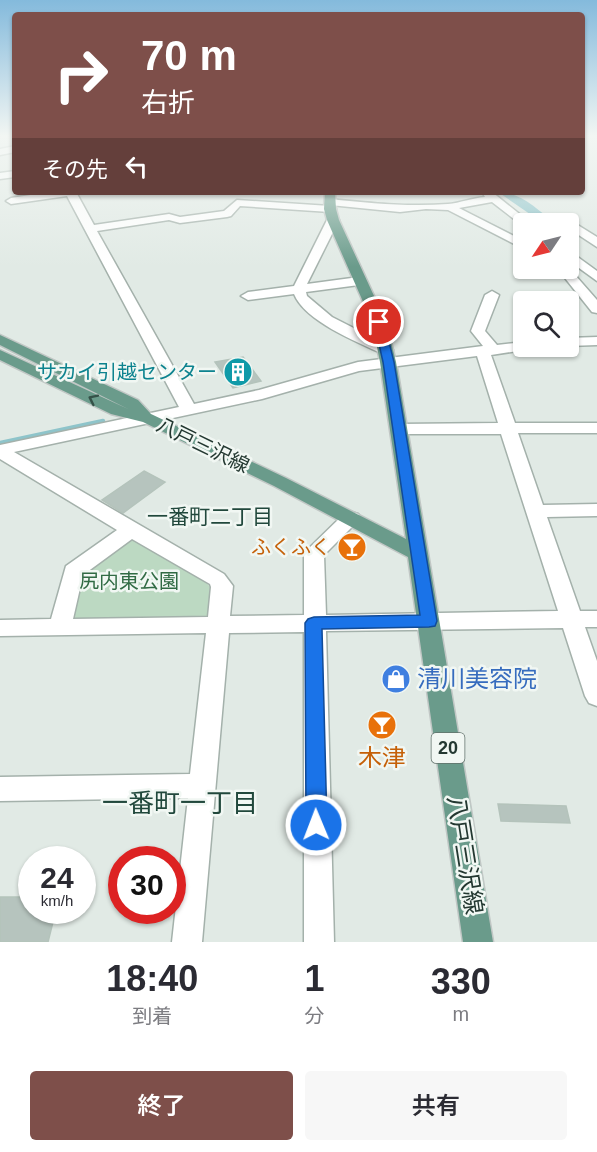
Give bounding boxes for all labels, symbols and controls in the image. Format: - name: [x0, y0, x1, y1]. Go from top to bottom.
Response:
- text: 70 m: [141, 32, 237, 79]
- icon: right: [42, 36, 120, 114]
- text: 右折: [141, 88, 195, 118]
- icon: left: [120, 150, 153, 183]
- text: その先: [42, 157, 108, 182]
- north arrow: [513, 213, 579, 279]
- map controls: [513, 213, 579, 357]
- button: search: [513, 291, 579, 357]
- pin: [353, 296, 404, 347]
- icon: arrive: [362, 305, 395, 338]
- building icon: サカイ引越センター: [222, 356, 254, 388]
- place label: サカイ引越センター: [37, 361, 217, 383]
- one-way arrow: [88, 395, 99, 407]
- street label: 八戸三沢線: [153, 413, 253, 477]
- district label: 一番町二丁目: [147, 505, 273, 528]
- bar icon: ふくふく: [336, 531, 368, 563]
- place label: ふくふく: [251, 536, 331, 558]
- park label: 尻内東公園: [79, 570, 179, 592]
- shop icon: 清川美容院: [380, 663, 412, 695]
- place label: 清川美容院: [417, 665, 537, 692]
- bar icon: 木津: [366, 709, 398, 741]
- road number: 20: [432, 733, 464, 763]
- place label: 木津: [358, 744, 406, 771]
- district label: 一番町一丁目: [102, 788, 258, 818]
- position arrow: [284, 793, 348, 857]
- street label: 八戸三沢線: [443, 794, 488, 916]
- speed limit sign: 30: [108, 846, 186, 924]
- text: 24: [40, 861, 74, 894]
- text: km/h: [41, 892, 73, 909]
- text: 18:40: [106, 958, 198, 999]
- text: 1: [304, 958, 325, 999]
- text: 330: [431, 961, 491, 1002]
- text: m: [452, 1003, 469, 1025]
- text: 到着: [132, 1005, 172, 1027]
- text: 分: [305, 1005, 325, 1027]
- button: 終了: [30, 1071, 293, 1140]
- button: 共有: [305, 1071, 567, 1140]

